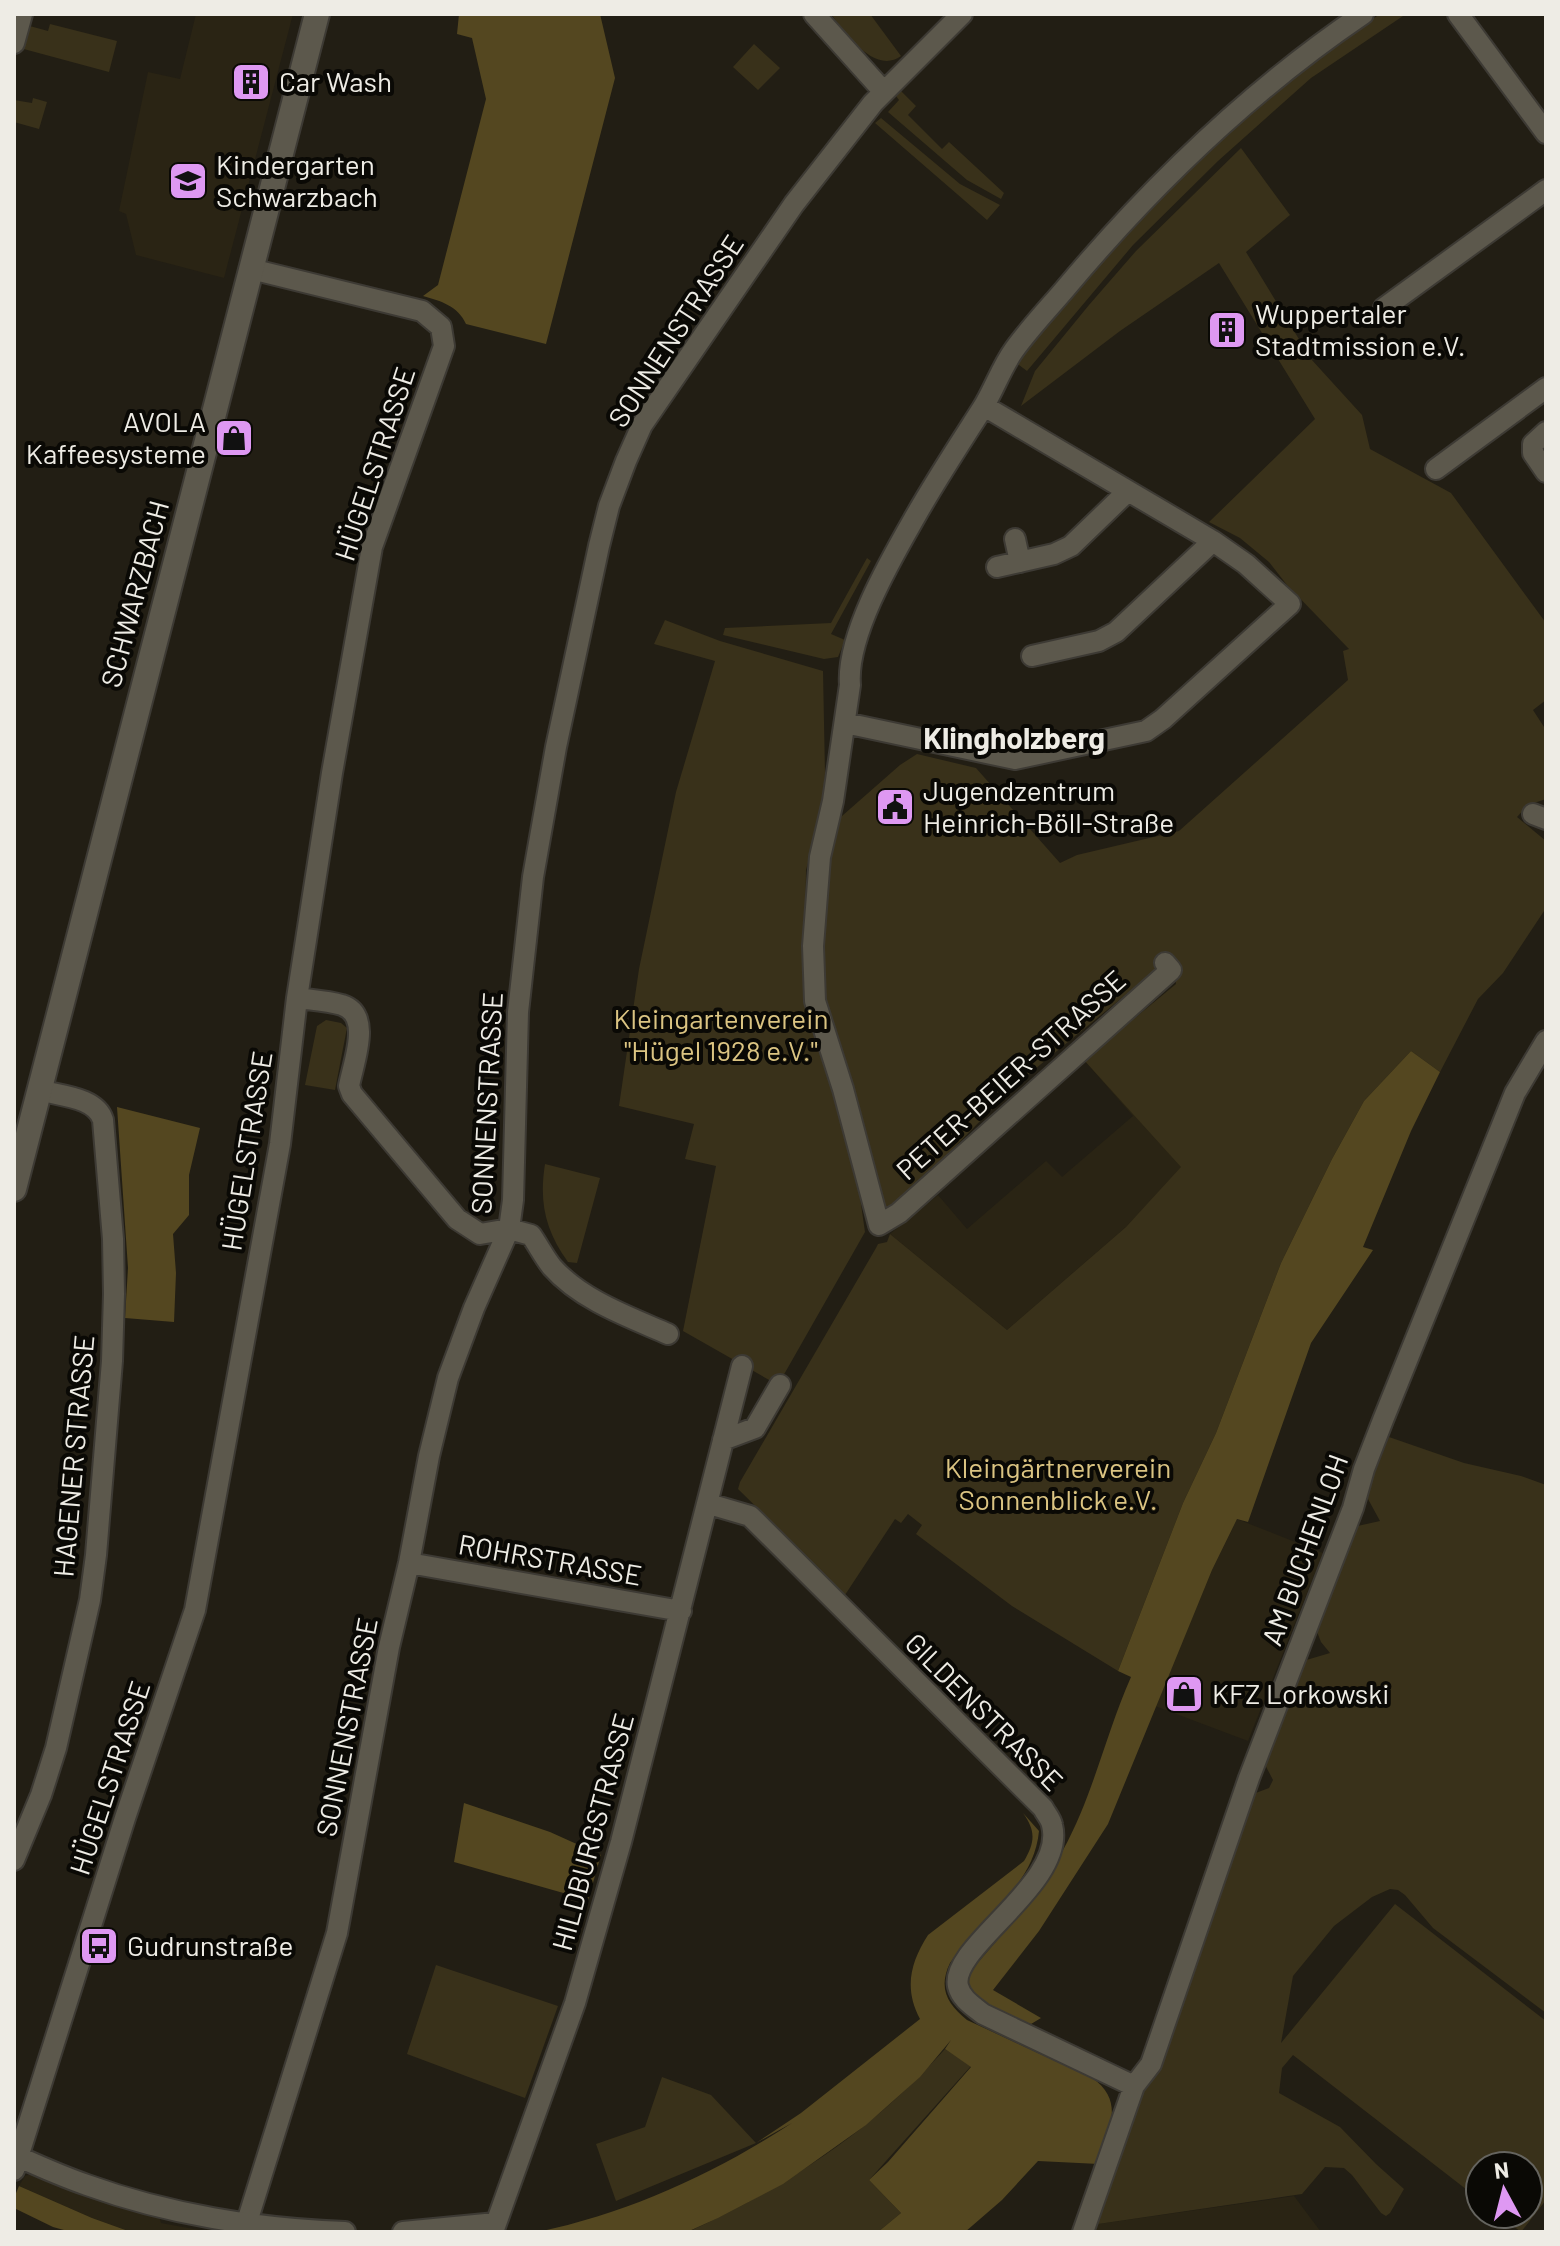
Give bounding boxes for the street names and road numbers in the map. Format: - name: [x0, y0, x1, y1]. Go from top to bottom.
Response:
- street label: SONNENSTRASSE: [600, 228, 750, 433]
- street label: HÜGELSTRASSE: [327, 363, 421, 565]
- street label: SCHWARZBACH: [93, 497, 175, 691]
- street label: PETER-BEIER-STRASSE: [889, 962, 1132, 1186]
- street label: SONNENSTRASSE: [463, 991, 509, 1215]
- street label: HÜGELSTRASSE: [213, 1049, 279, 1253]
- street label: HAGENER STRASSE: [45, 1333, 101, 1578]
- street label: AM BUCHENLOH: [1254, 1450, 1354, 1650]
- street label: ROHRSTRASSE: [456, 1526, 644, 1592]
- street label: SONNENSTRASSE: [308, 1614, 384, 1839]
- street label: GILDENSTRASSE: [899, 1625, 1071, 1797]
- street label: HÜGELSTRASSE: [62, 1677, 156, 1879]
- street label: HILDBURGSTRASSE: [544, 1709, 640, 1954]

